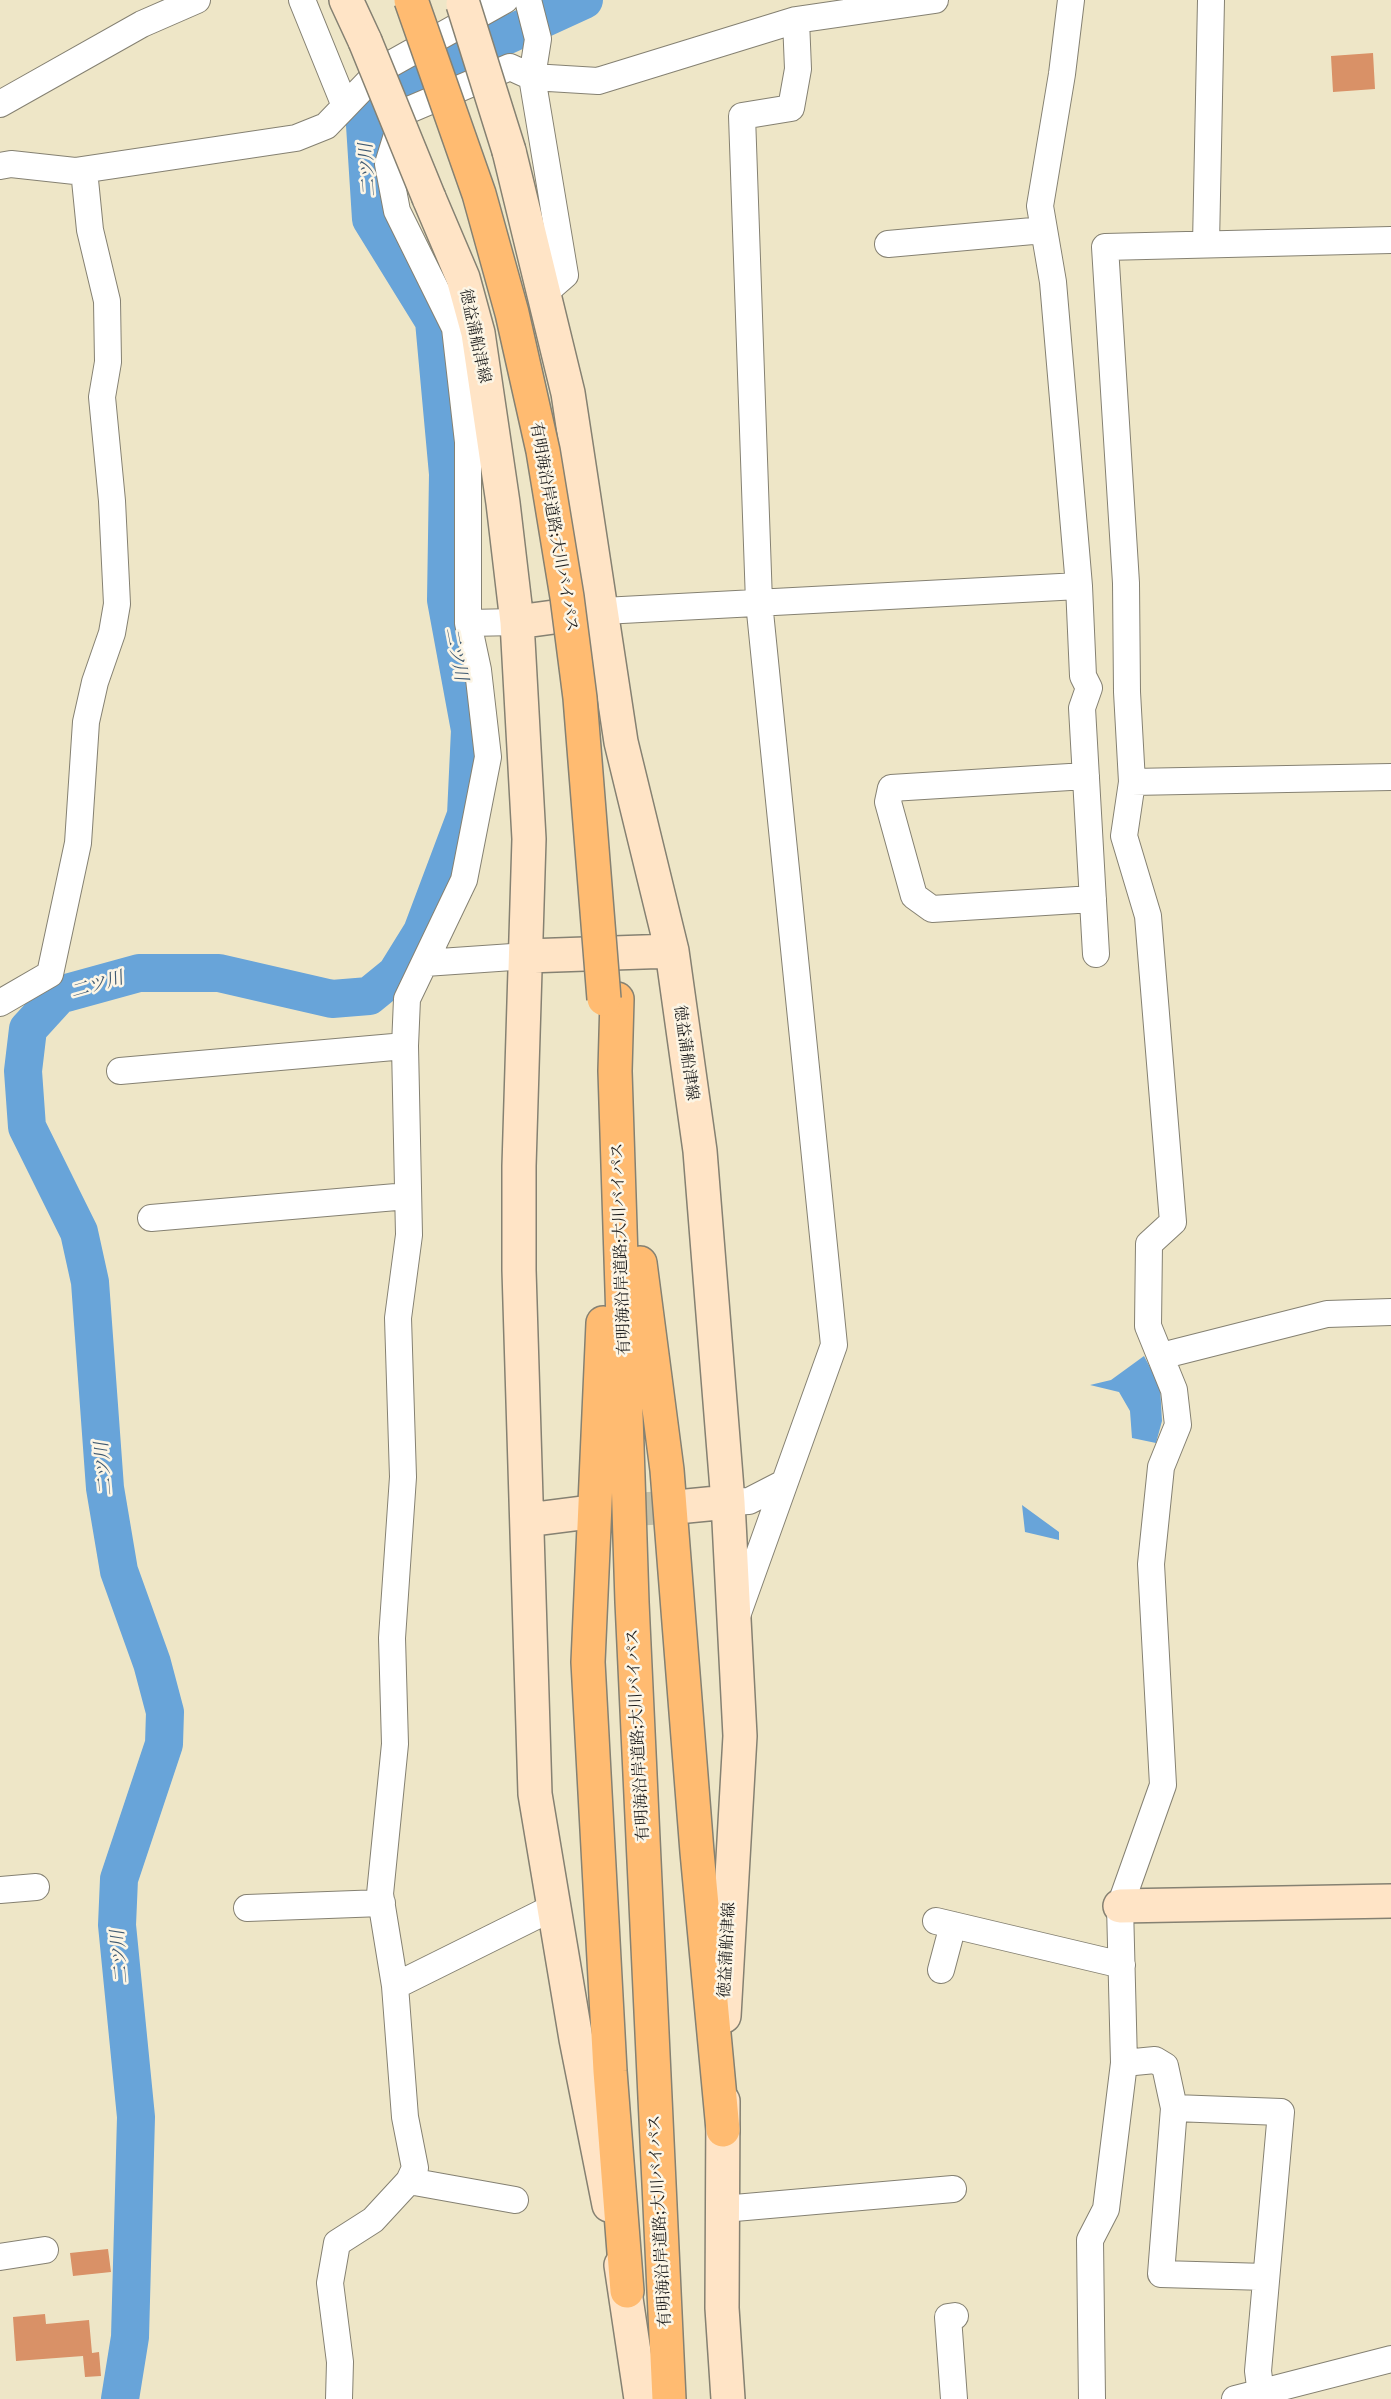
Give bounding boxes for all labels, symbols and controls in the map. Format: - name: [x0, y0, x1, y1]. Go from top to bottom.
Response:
- water label: 二ツ川: [355, 142, 381, 198]
- street label: 徳益蒲船津線: [456, 287, 494, 385]
- street label: 有明海沿岸道路;大川バイパス: [526, 421, 582, 633]
- water label: 二ツ川: [440, 625, 472, 683]
- water label: 二ツ川: [68, 967, 126, 1003]
- street label: 徳益蒲船津線: [670, 1004, 702, 1102]
- street label: 有明海沿岸道路;大川バイパス: [608, 1142, 634, 1356]
- water label: 二ツ川: [91, 1441, 117, 1497]
- street label: 有明海沿岸道路;大川バイパス: [623, 1628, 653, 1842]
- street label: 徳益蒲船津線: [715, 1902, 739, 1998]
- water label: 二ツ川: [107, 1929, 133, 1985]
- street label: 有明海沿岸道路;大川バイパス: [645, 2114, 675, 2328]

